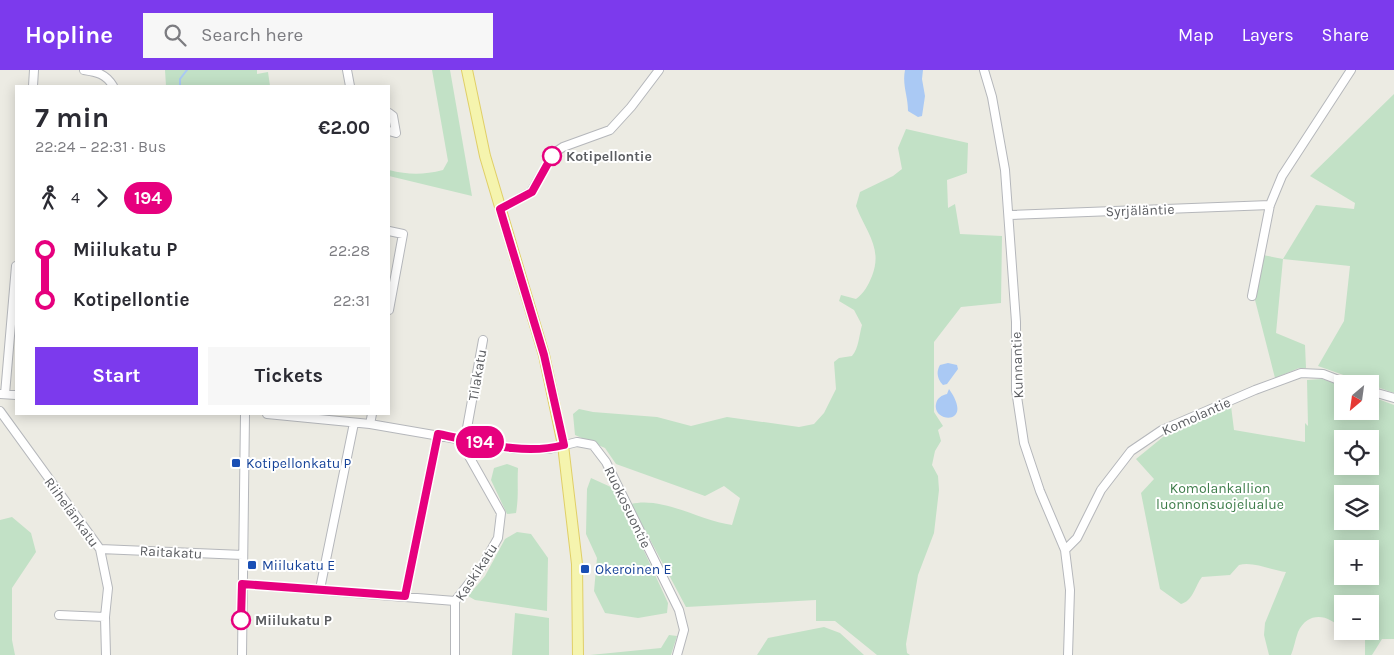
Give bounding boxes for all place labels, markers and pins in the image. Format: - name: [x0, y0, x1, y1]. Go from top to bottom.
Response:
- marker: Kotipellontie: [542, 146, 562, 166]
- place label: Kotipellontie: [566, 148, 652, 165]
- place label: Kotipellonkatu P: [246, 455, 352, 472]
- marker: Kotipellonkatu P: [230, 457, 242, 469]
- place label: Miilukatu E: [262, 557, 335, 574]
- marker: Miilukatu E: [246, 559, 258, 571]
- place label: Okeroinen E: [595, 561, 671, 578]
- marker: Okeroinen E: [579, 563, 591, 575]
- marker: Miilukatu P: [231, 610, 251, 630]
- place label: Miilukatu P: [255, 612, 332, 629]

